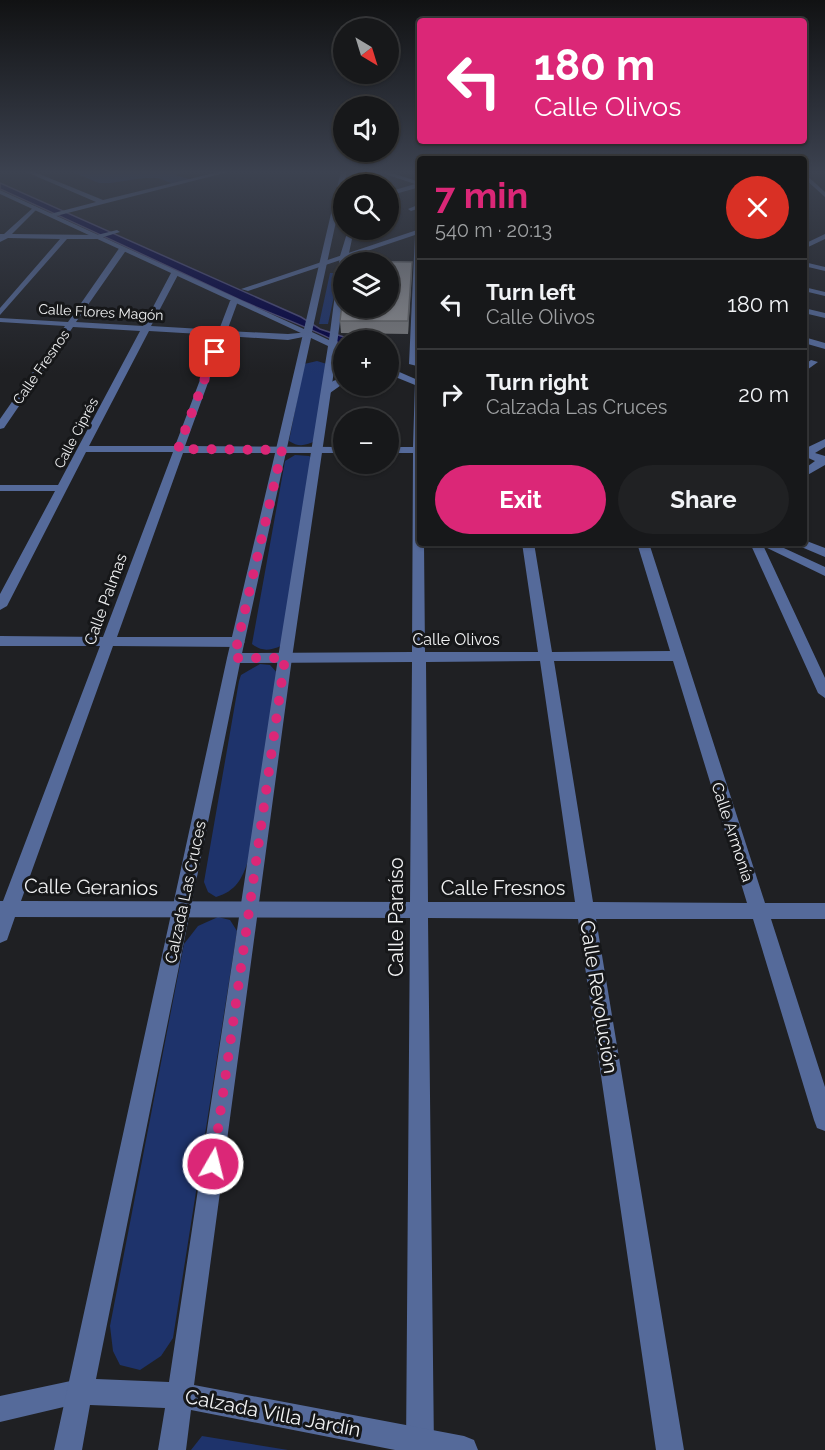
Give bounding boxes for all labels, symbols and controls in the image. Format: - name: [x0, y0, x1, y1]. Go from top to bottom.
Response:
- north arrow: [333, 18, 399, 84]
- map controls: [333, 18, 399, 474]
- text: 180 m: [534, 41, 655, 90]
- icon: left: [435, 42, 513, 120]
- text: Calle Olivos: [534, 91, 681, 122]
- button: sound: [333, 96, 399, 162]
- button: search: [333, 174, 399, 240]
- text: 7 min: [435, 174, 528, 216]
- button: close: [726, 176, 789, 239]
- text: 540 m · 20:13: [435, 218, 552, 242]
- button: layers: [333, 252, 399, 318]
- text: Turn left: [486, 279, 576, 305]
- icon: left: [435, 288, 468, 321]
- text: 180 m: [727, 291, 789, 317]
- street label: Calle Flores Magón: [38, 301, 164, 323]
- text: Calle Olivos: [486, 305, 595, 329]
- street label: Calle Fresnos: [9, 326, 73, 407]
- pin: [189, 326, 240, 377]
- button: +: [333, 330, 399, 396]
- icon: arrive: [198, 335, 231, 368]
- text: Turn right: [486, 369, 589, 395]
- icon: right: [435, 378, 468, 411]
- text: 20 m: [738, 381, 789, 407]
- street label: Calle Ciprés: [51, 395, 101, 471]
- text: Calzada Las Cruces: [486, 395, 667, 419]
- button: −: [333, 408, 399, 474]
- button: Exit: [435, 465, 606, 534]
- button: Share: [618, 465, 789, 534]
- street label: Calle Palmas: [80, 551, 131, 648]
- street label: Calle Olivos: [412, 630, 500, 649]
- street label: Calle Armonía: [707, 780, 758, 884]
- street label: Calzada Las Cruces: [161, 819, 210, 965]
- street label: Calle Paraíso: [384, 857, 408, 977]
- street label: Calle Geranios: [24, 874, 158, 900]
- street label: Calle Fresnos: [441, 876, 565, 900]
- street label: Calle Revolución: [575, 919, 623, 1075]
- position arrow: [181, 1132, 245, 1196]
- street label: Calzada Villa Jardín: [183, 1384, 363, 1442]

